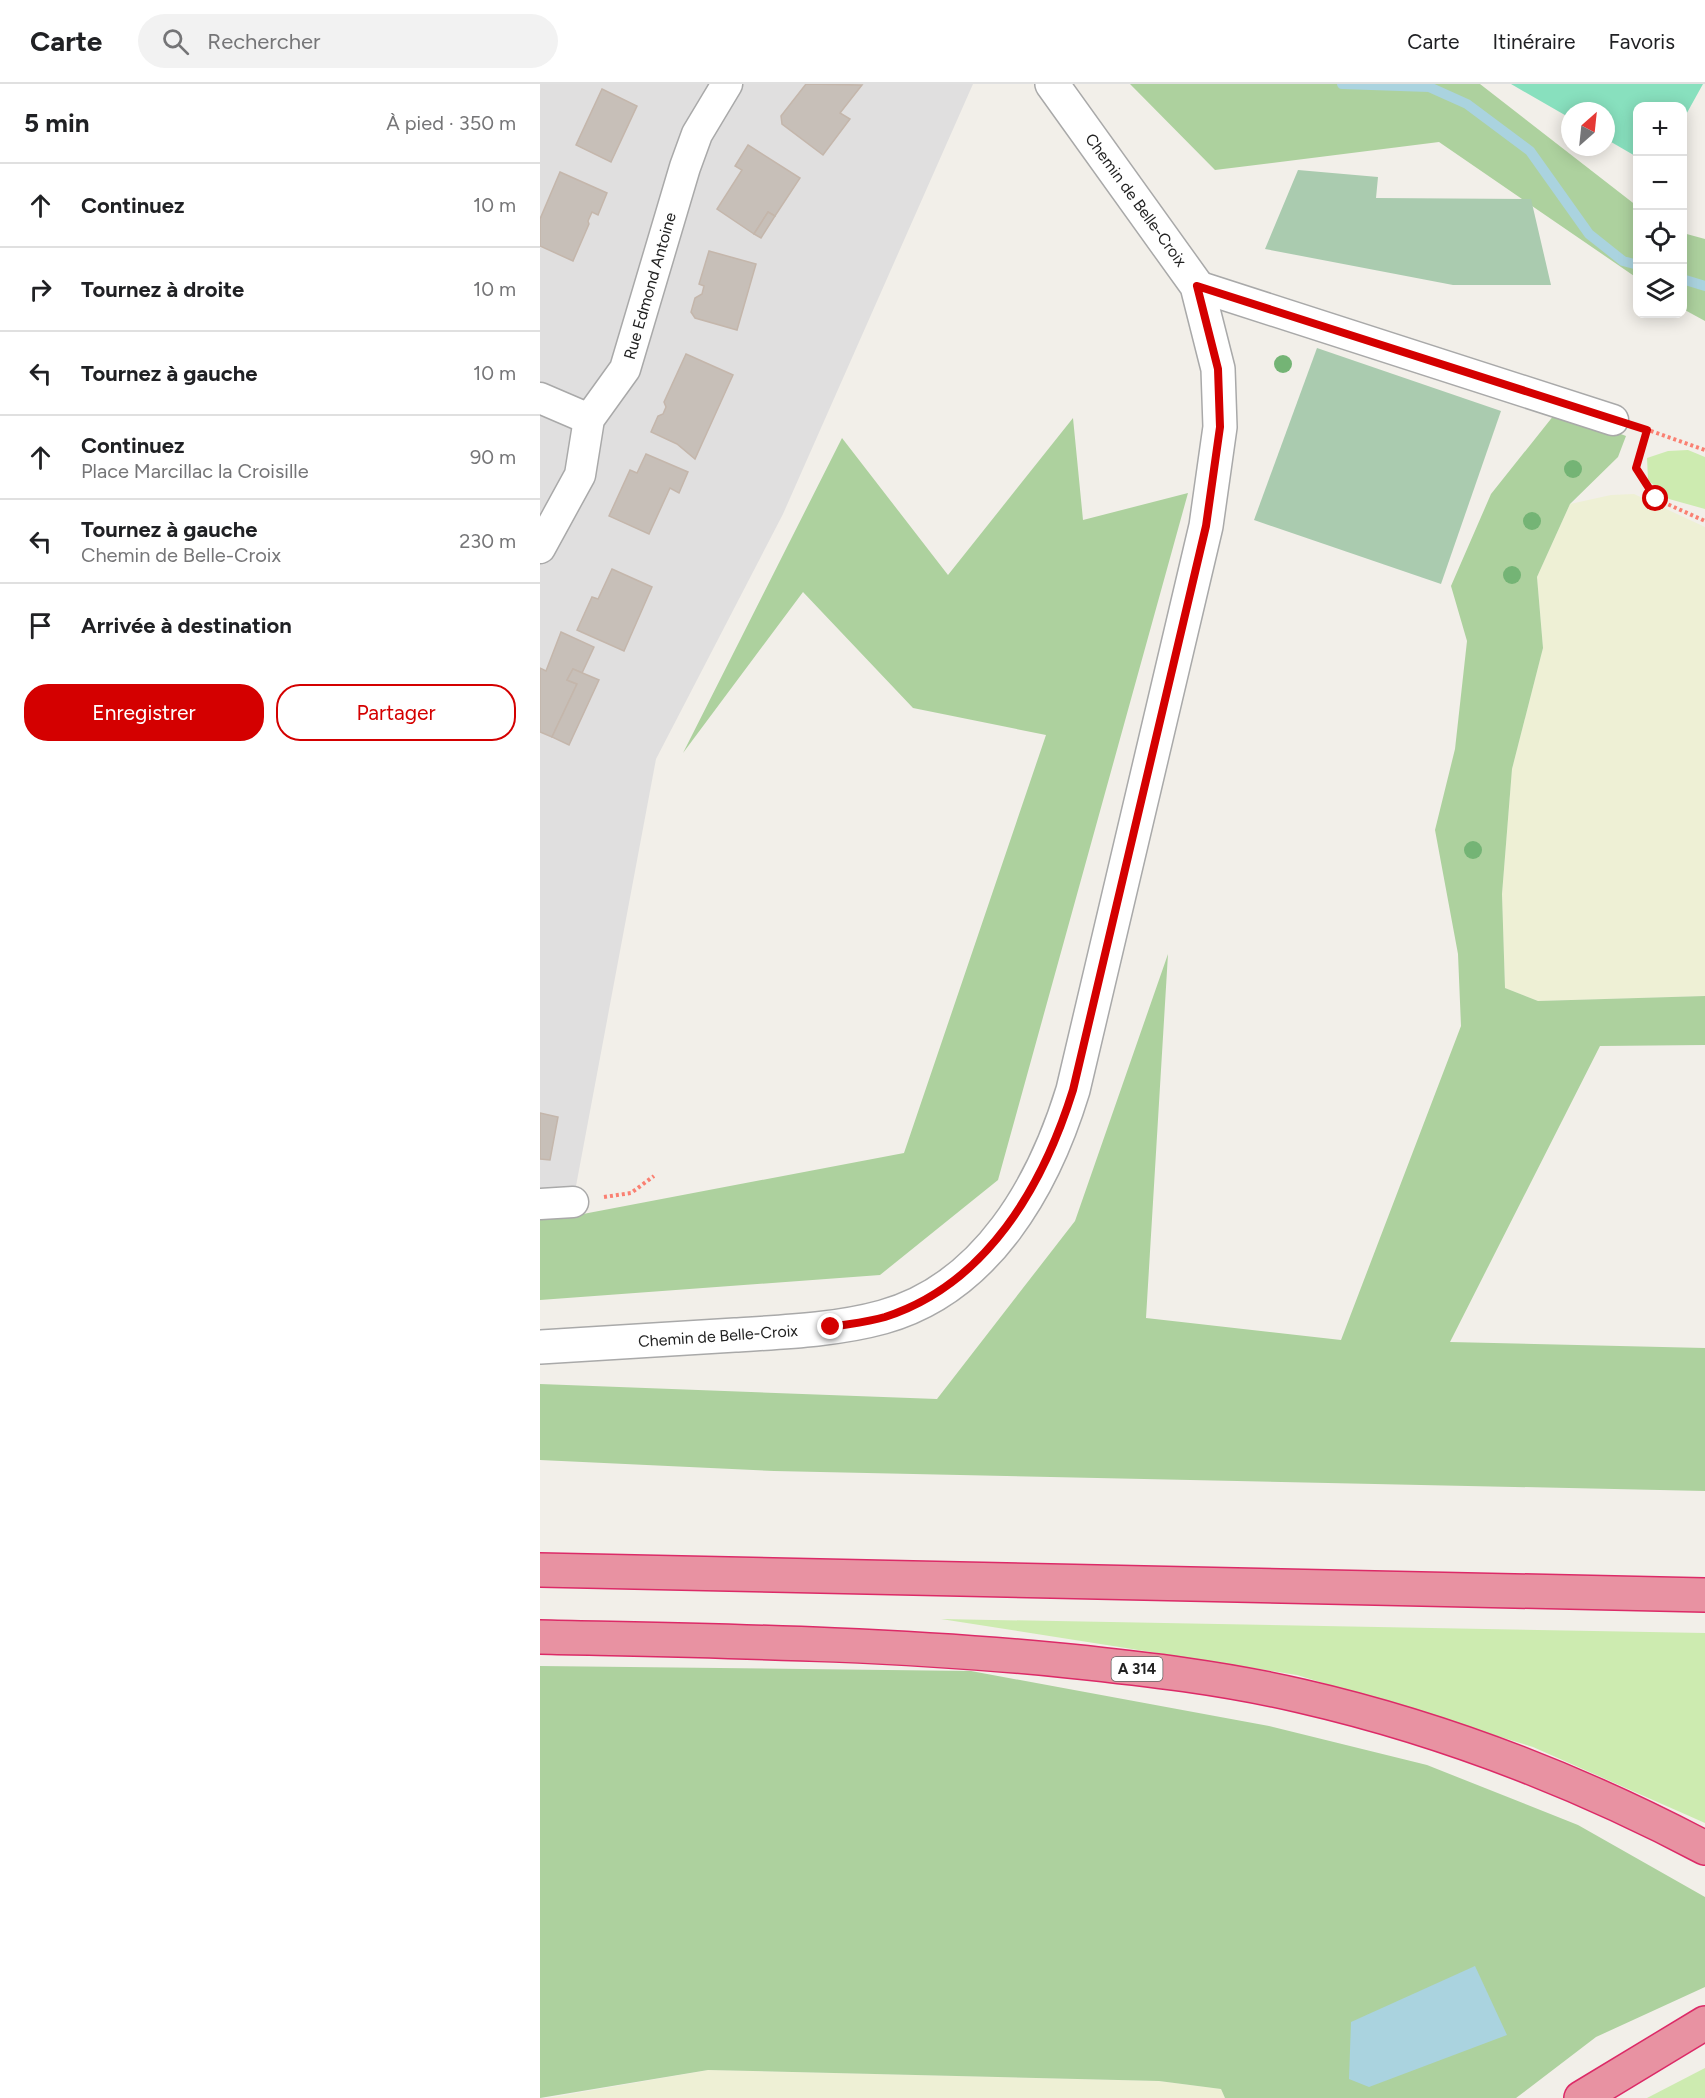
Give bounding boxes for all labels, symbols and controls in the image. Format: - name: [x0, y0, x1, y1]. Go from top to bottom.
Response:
- search box: [138, 14, 558, 68]
- text: Carte: [30, 24, 102, 58]
- icon: search: [159, 25, 192, 58]
- text: Rechercher: [207, 28, 320, 55]
- text: Carte: [1407, 29, 1460, 54]
- text: Itinéraire: [1493, 29, 1576, 54]
- text: Favoris: [1609, 29, 1675, 54]
- north arrow: [1561, 102, 1615, 156]
- map controls: [1633, 102, 1687, 318]
- button: +: [1633, 102, 1687, 156]
- text: 5 min: [24, 107, 90, 139]
- text: À pied · 350 m: [386, 111, 516, 135]
- street label: Chemin de Belle-Croix: [1081, 130, 1191, 271]
- button: −: [1633, 156, 1687, 210]
- icon: ahead: [24, 189, 57, 222]
- text: Continuez: [81, 192, 185, 219]
- text: 10 m: [473, 193, 516, 217]
- street label: Rue Edmond Antoine: [620, 210, 680, 362]
- button: locate: [1633, 210, 1687, 264]
- button: layers: [1633, 264, 1687, 318]
- icon: right: [24, 273, 57, 306]
- text: Tournez à droite: [81, 276, 244, 303]
- text: 10 m: [473, 277, 516, 301]
- icon: left: [24, 357, 57, 390]
- text: Tournez à gauche: [81, 360, 257, 387]
- text: 10 m: [473, 361, 516, 385]
- text: Continuez: [81, 432, 185, 459]
- icon: ahead: [24, 441, 57, 474]
- text: 90 m: [470, 445, 516, 469]
- text: Place Marcillac la Croisille: [81, 459, 309, 483]
- route start: [1642, 485, 1668, 511]
- text: Tournez à gauche: [81, 516, 257, 543]
- icon: left: [24, 525, 57, 558]
- text: 230 m: [459, 529, 516, 553]
- text: Chemin de Belle-Croix: [81, 543, 281, 567]
- icon: arrive: [24, 609, 57, 642]
- text: Arrivée à destination: [81, 612, 292, 639]
- button: Enregistrer: [24, 684, 264, 741]
- button: Partager: [276, 684, 516, 741]
- route end: [817, 1313, 843, 1339]
- street label: Chemin de Belle-Croix: [638, 1321, 799, 1351]
- road number: A 314: [1112, 1657, 1162, 1681]

